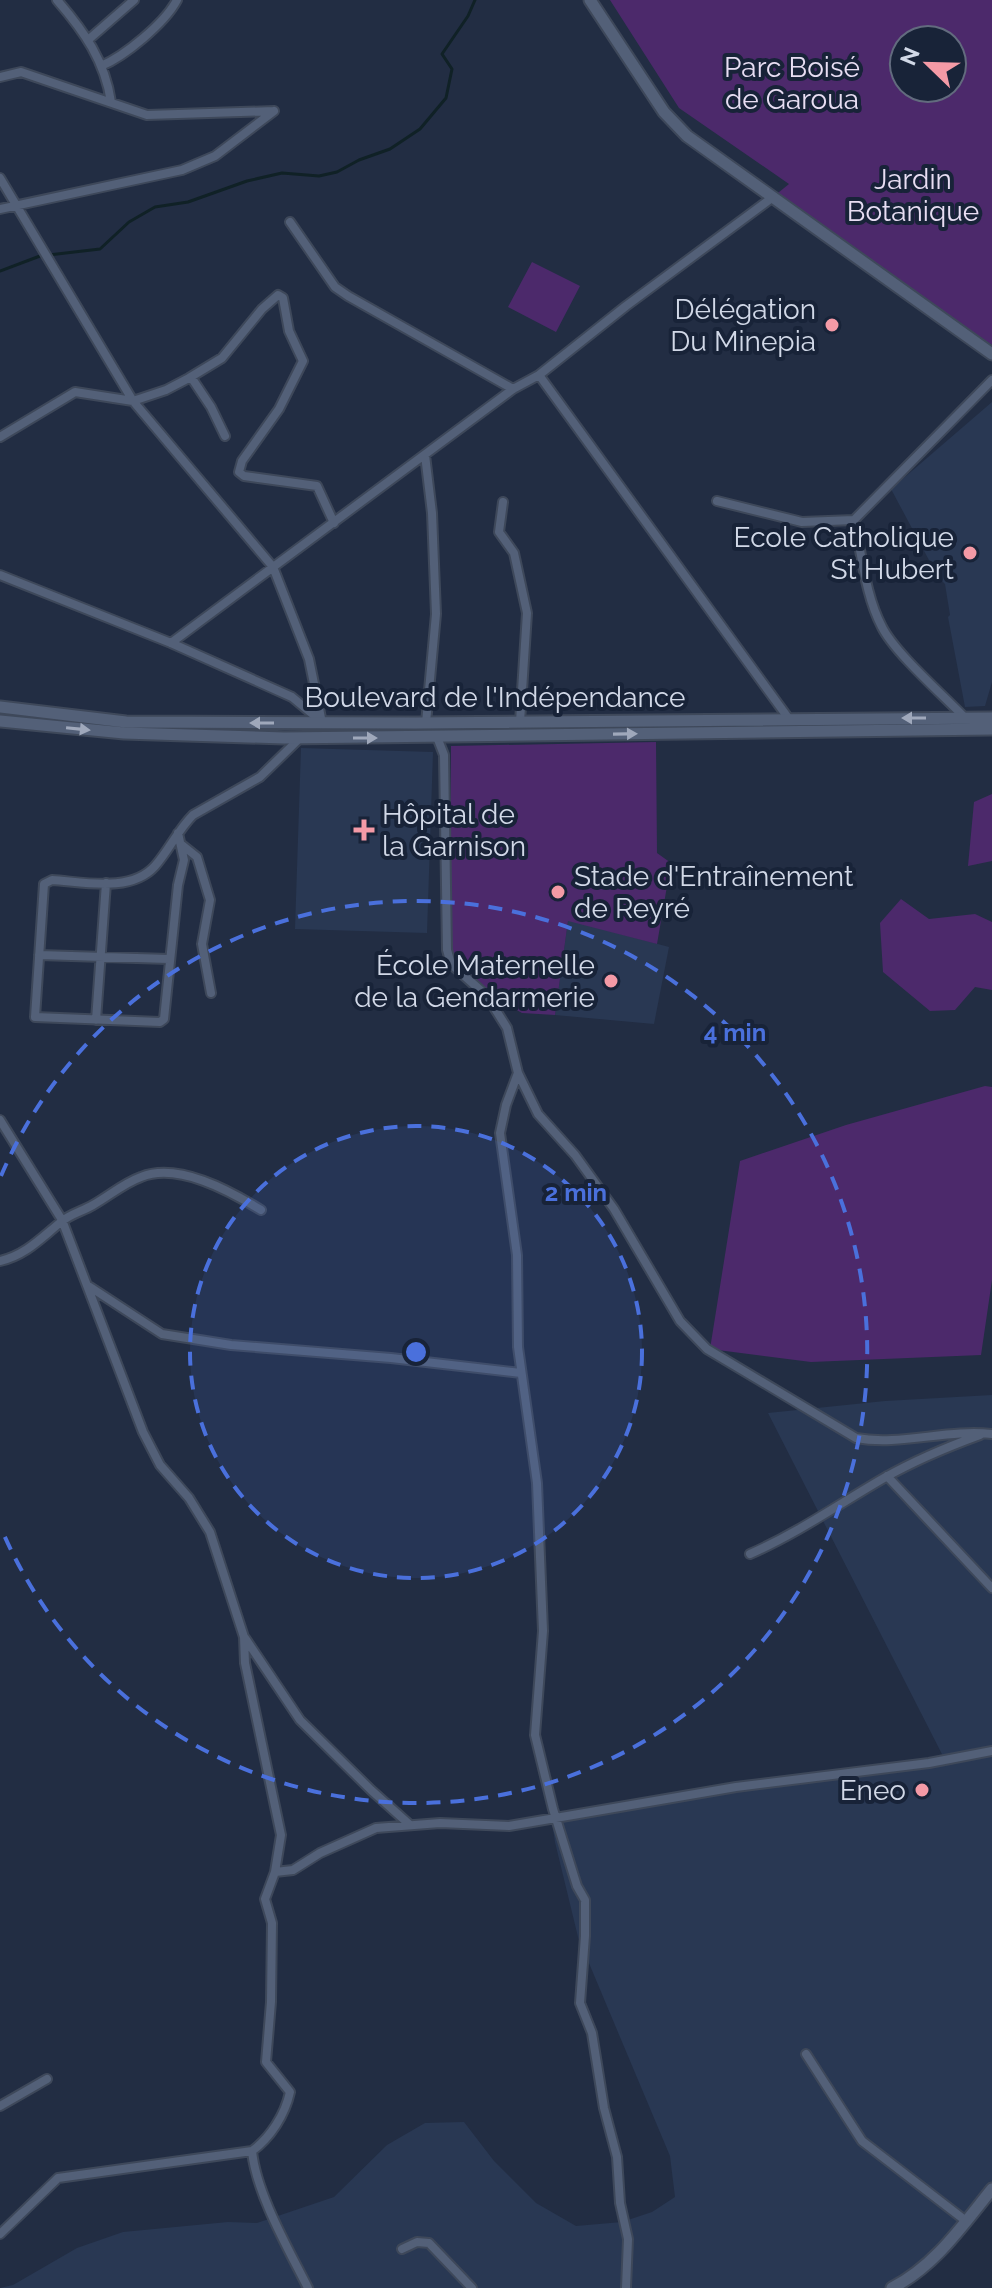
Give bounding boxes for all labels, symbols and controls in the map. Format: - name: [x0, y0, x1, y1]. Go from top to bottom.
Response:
- north arrow: [888, 24, 968, 104]
- text: N: [894, 43, 925, 69]
- park label: Parc Boisé de Garoua: [724, 51, 860, 116]
- park label: Jardin Botanique: [847, 163, 979, 228]
- place label: Délégation Du Minepia: [670, 293, 816, 358]
- marker: Délégation Du Minepia: [823, 316, 841, 334]
- place label: Ecole Catholique St Hubert: [734, 521, 955, 586]
- marker: Ecole Catholique St Hubert: [961, 544, 979, 562]
- street label: Boulevard de l'Indépendance: [305, 681, 685, 714]
- one-way arrow: [901, 712, 926, 724]
- one-way arrow: [249, 717, 274, 729]
- one-way arrow: [66, 722, 91, 735]
- one-way arrow: [613, 728, 638, 741]
- one-way arrow: [353, 732, 378, 744]
- place label: Hôpital de la Garnison: [382, 798, 526, 863]
- marker: Hôpital de la Garnison: [353, 819, 375, 841]
- place label: Stade d'Entraînement de Reyré: [574, 860, 854, 925]
- marker: Stade d'Entraînement de Reyré: [549, 883, 567, 901]
- place label: École Maternelle de la Gendarmerie: [354, 949, 595, 1014]
- marker: École Maternelle de la Gendarmerie: [602, 972, 620, 990]
- text: 4 min: [704, 1018, 766, 1047]
- text: 2 min: [545, 1178, 607, 1207]
- centre of rings: [402, 1338, 430, 1366]
- place label: Eneo: [840, 1774, 906, 1807]
- marker: Eneo: [913, 1781, 931, 1799]

